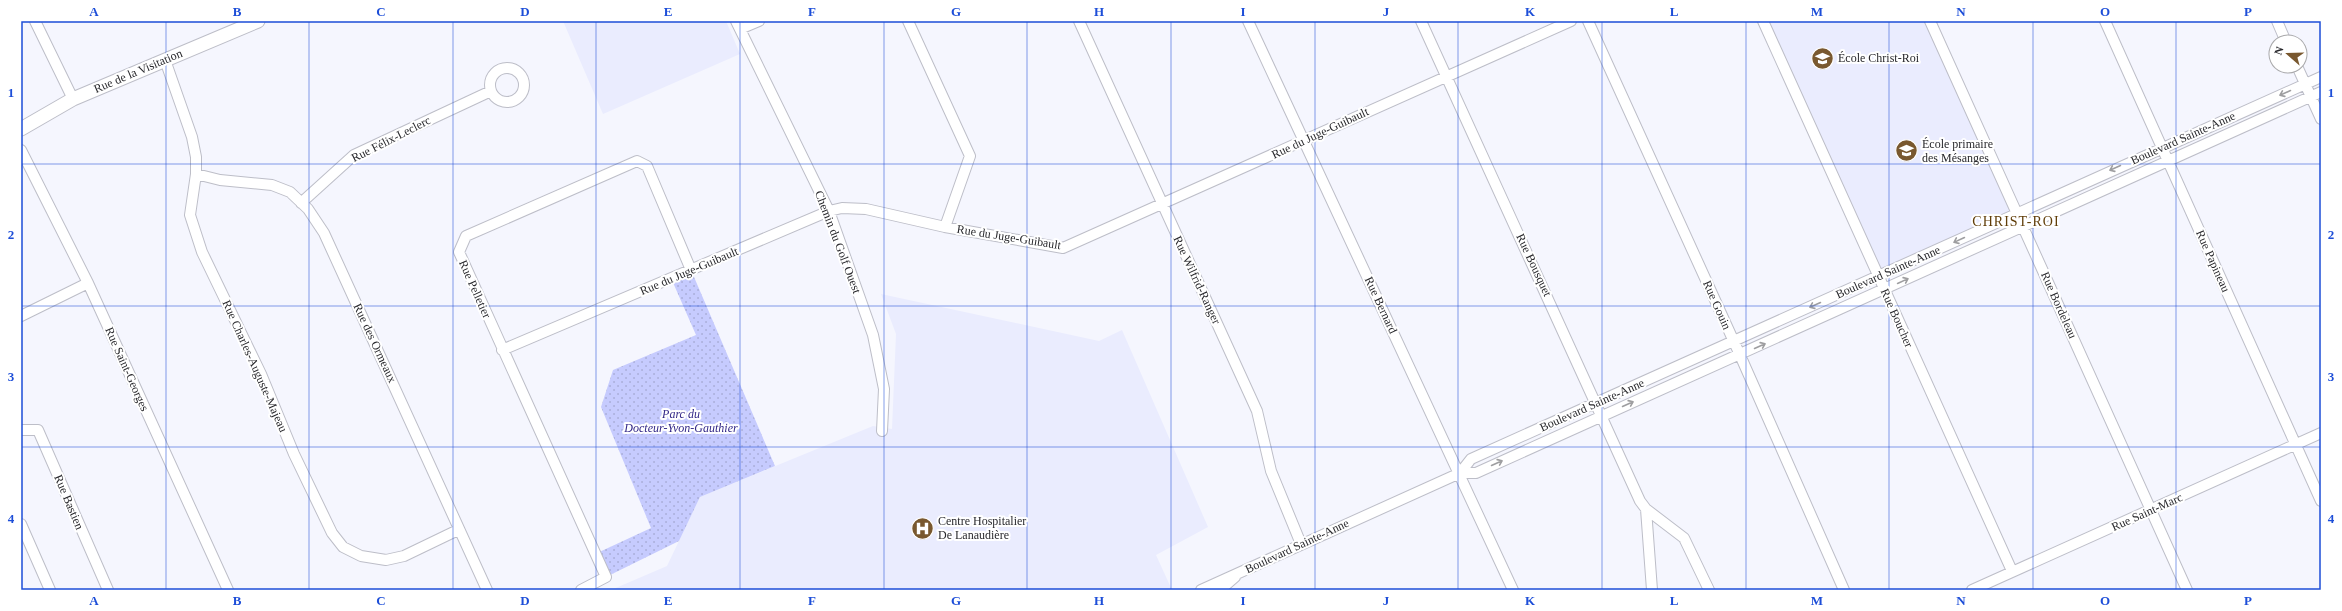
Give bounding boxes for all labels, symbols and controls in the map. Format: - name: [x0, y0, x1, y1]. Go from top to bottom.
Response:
- text: A: [89, 4, 99, 19]
- text: B: [233, 4, 242, 19]
- text: C: [376, 4, 386, 19]
- text: D: [520, 4, 530, 19]
- text: E: [664, 4, 672, 19]
- text: F: [808, 4, 816, 19]
- text: G: [951, 4, 961, 19]
- text: H: [1094, 4, 1104, 19]
- text: I: [1240, 4, 1246, 19]
- text: J: [1383, 4, 1390, 19]
- text: K: [1525, 4, 1536, 19]
- text: L: [1670, 4, 1679, 19]
- text: M: [1811, 4, 1823, 19]
- text: N: [1956, 4, 1966, 19]
- text: O: [2100, 4, 2110, 19]
- text: P: [2244, 4, 2252, 19]
- north arrow: [2268, 34, 2308, 74]
- school or university icon: École Christ-Roi: [1809, 45, 1835, 71]
- text: N: [2272, 45, 2286, 56]
- street label: Rue de la Visitation: [92, 46, 184, 96]
- place label: École Christ-Roi: [1838, 51, 1920, 65]
- text: 1: [8, 85, 14, 100]
- text: 1: [2328, 85, 2334, 100]
- one-way arrow: [2280, 90, 2292, 97]
- street label: Rue du Juge-Guibault: [1269, 104, 1371, 162]
- street label: Boulevard Sainte-Anne: [2129, 109, 2237, 167]
- street label: Rue Félix-Leclerc: [349, 113, 433, 165]
- place label: École primaire des Mésanges: [1922, 137, 1993, 165]
- school or university icon: École primaire des Mésanges: [1893, 138, 1919, 164]
- one-way arrow: [2110, 165, 2122, 173]
- street label: Chemin du Golf Ouest: [812, 189, 864, 296]
- district label: CHRIST-ROI: [1972, 214, 2060, 229]
- street label: Rue du Juge-Guibault: [956, 222, 1063, 252]
- text: 2: [8, 227, 14, 242]
- text: 2: [2328, 227, 2334, 242]
- street label: Rue Papineau: [2193, 228, 2233, 294]
- street label: Rue Bousquet: [1513, 231, 1555, 299]
- street label: Rue Wilfrid-Ranger: [1170, 234, 1224, 326]
- one-way arrow: [1953, 237, 1965, 244]
- street label: Boulevard Sainte-Anne: [1834, 243, 1942, 301]
- street label: Rue du Juge-Guibault: [638, 244, 741, 298]
- street label: Rue Pelletier: [456, 258, 494, 320]
- street label: Rue Bordeleau: [2038, 269, 2080, 341]
- street label: Rue Bernard: [1362, 274, 1400, 336]
- one-way arrow: [1897, 277, 1909, 284]
- street label: Rue Gouin: [1700, 278, 1734, 332]
- street label: Rue Boucher: [1878, 286, 1916, 350]
- street label: Rue Charles-Auguste-Majeau: [220, 298, 290, 434]
- street label: Rue des Ormeaux: [350, 301, 400, 385]
- one-way arrow: [1809, 302, 1821, 309]
- street label: Rue Saint-Georges: [102, 325, 152, 414]
- one-way arrow: [1753, 342, 1765, 349]
- text: 3: [8, 369, 15, 384]
- text: 3: [2328, 369, 2335, 384]
- street label: Boulevard Sainte-Anne: [1538, 376, 1646, 434]
- one-way arrow: [1621, 400, 1633, 407]
- park label: Parc du Docteur-Yvon-Gauthier: [623, 407, 738, 435]
- one-way arrow: [1490, 459, 1502, 467]
- street label: Rue Bastien: [51, 472, 87, 532]
- street label: Rue Saint-Marc: [2109, 490, 2185, 534]
- text: 4: [8, 511, 15, 526]
- text: 4: [2328, 511, 2335, 526]
- place label: Centre Hospitalier De Lanaudière: [938, 514, 1026, 542]
- hospital icon: Centre Hospitalier De Lanaudière: [909, 515, 935, 541]
- street label: Boulevard Sainte-Anne: [1243, 516, 1351, 576]
- text: A: [89, 593, 99, 608]
- text: B: [233, 593, 242, 608]
- text: C: [376, 593, 386, 608]
- text: D: [520, 593, 530, 608]
- text: E: [664, 593, 672, 608]
- text: F: [808, 593, 816, 608]
- text: G: [951, 593, 961, 608]
- text: H: [1094, 593, 1104, 608]
- text: I: [1240, 593, 1246, 608]
- text: J: [1383, 593, 1390, 608]
- text: K: [1525, 593, 1536, 608]
- text: L: [1670, 593, 1679, 608]
- text: M: [1811, 593, 1823, 608]
- text: N: [1956, 593, 1966, 608]
- text: O: [2100, 593, 2110, 608]
- text: P: [2244, 593, 2252, 608]

